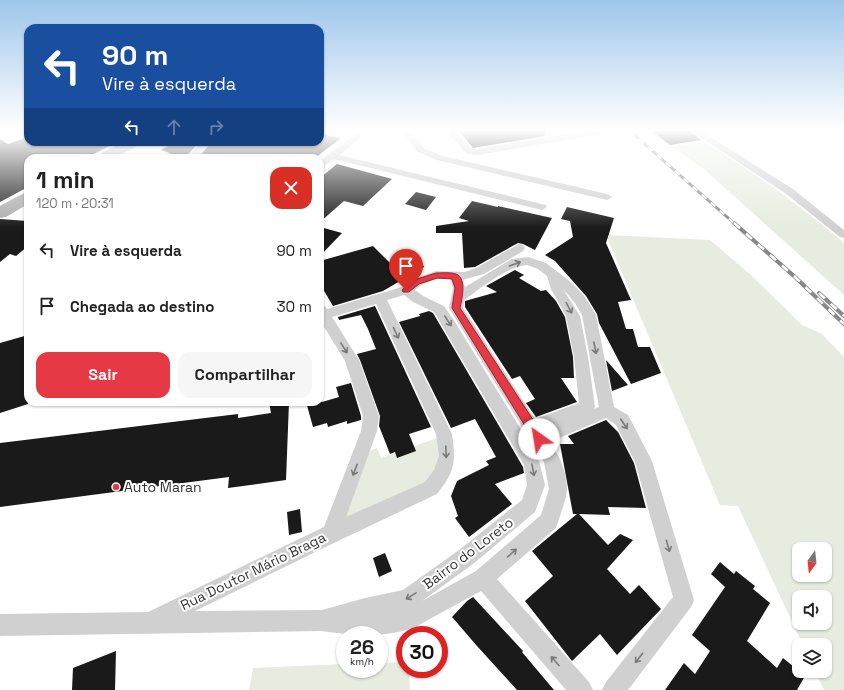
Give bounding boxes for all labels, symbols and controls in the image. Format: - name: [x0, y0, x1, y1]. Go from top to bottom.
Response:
- text: 90 m: [102, 37, 168, 73]
- icon: left: [36, 40, 88, 92]
- text: Vire à esquerda: [102, 72, 236, 95]
- icon: left: [121, 116, 143, 138]
- icon: ahead: [163, 116, 185, 138]
- icon: right: [205, 116, 227, 138]
- text: 1 min: [36, 164, 95, 195]
- button: close: [270, 167, 312, 209]
- text: 120 m · 20:31: [36, 195, 114, 212]
- icon: left: [36, 239, 58, 261]
- text: Vire à esquerda: [70, 241, 182, 260]
- text: 90 m: [276, 241, 312, 260]
- pin: [389, 249, 423, 290]
- icon: arrive: [395, 255, 417, 277]
- one-way arrow: [509, 259, 521, 267]
- icon: arrive: [36, 295, 58, 317]
- text: Chegada ao destino: [70, 297, 214, 316]
- text: 30 m: [277, 297, 312, 316]
- one-way arrow: [566, 302, 573, 314]
- one-way arrow: [443, 316, 452, 327]
- one-way arrow: [393, 327, 400, 339]
- one-way arrow: [591, 341, 599, 354]
- one-way arrow: [341, 342, 349, 354]
- button: Sair: [36, 352, 170, 398]
- button: Compartilhar: [178, 352, 312, 398]
- position arrow: [518, 418, 560, 460]
- one-way arrow: [619, 419, 628, 430]
- one-way arrow: [442, 445, 449, 458]
- one-way arrow: [350, 463, 358, 475]
- one-way arrow: [530, 463, 538, 476]
- place label: Auto Maran: [124, 478, 202, 496]
- marker: Auto Maran: [111, 482, 121, 492]
- street label: Bairro do Loreto: [419, 513, 517, 593]
- street label: Rua Doutor Mário Braga: [177, 528, 329, 614]
- one-way arrow: [665, 539, 672, 552]
- north arrow: [792, 542, 832, 582]
- map controls: [792, 542, 832, 678]
- one-way arrow: [507, 548, 518, 557]
- button: sound: [792, 590, 832, 630]
- one-way arrow: [405, 592, 417, 600]
- speed limit sign: 30: [396, 626, 448, 678]
- text: 26: [350, 634, 374, 660]
- button: layers: [792, 638, 832, 678]
- one-way arrow: [634, 652, 643, 663]
- text: km/h: [350, 655, 374, 668]
- one-way arrow: [551, 655, 560, 666]

